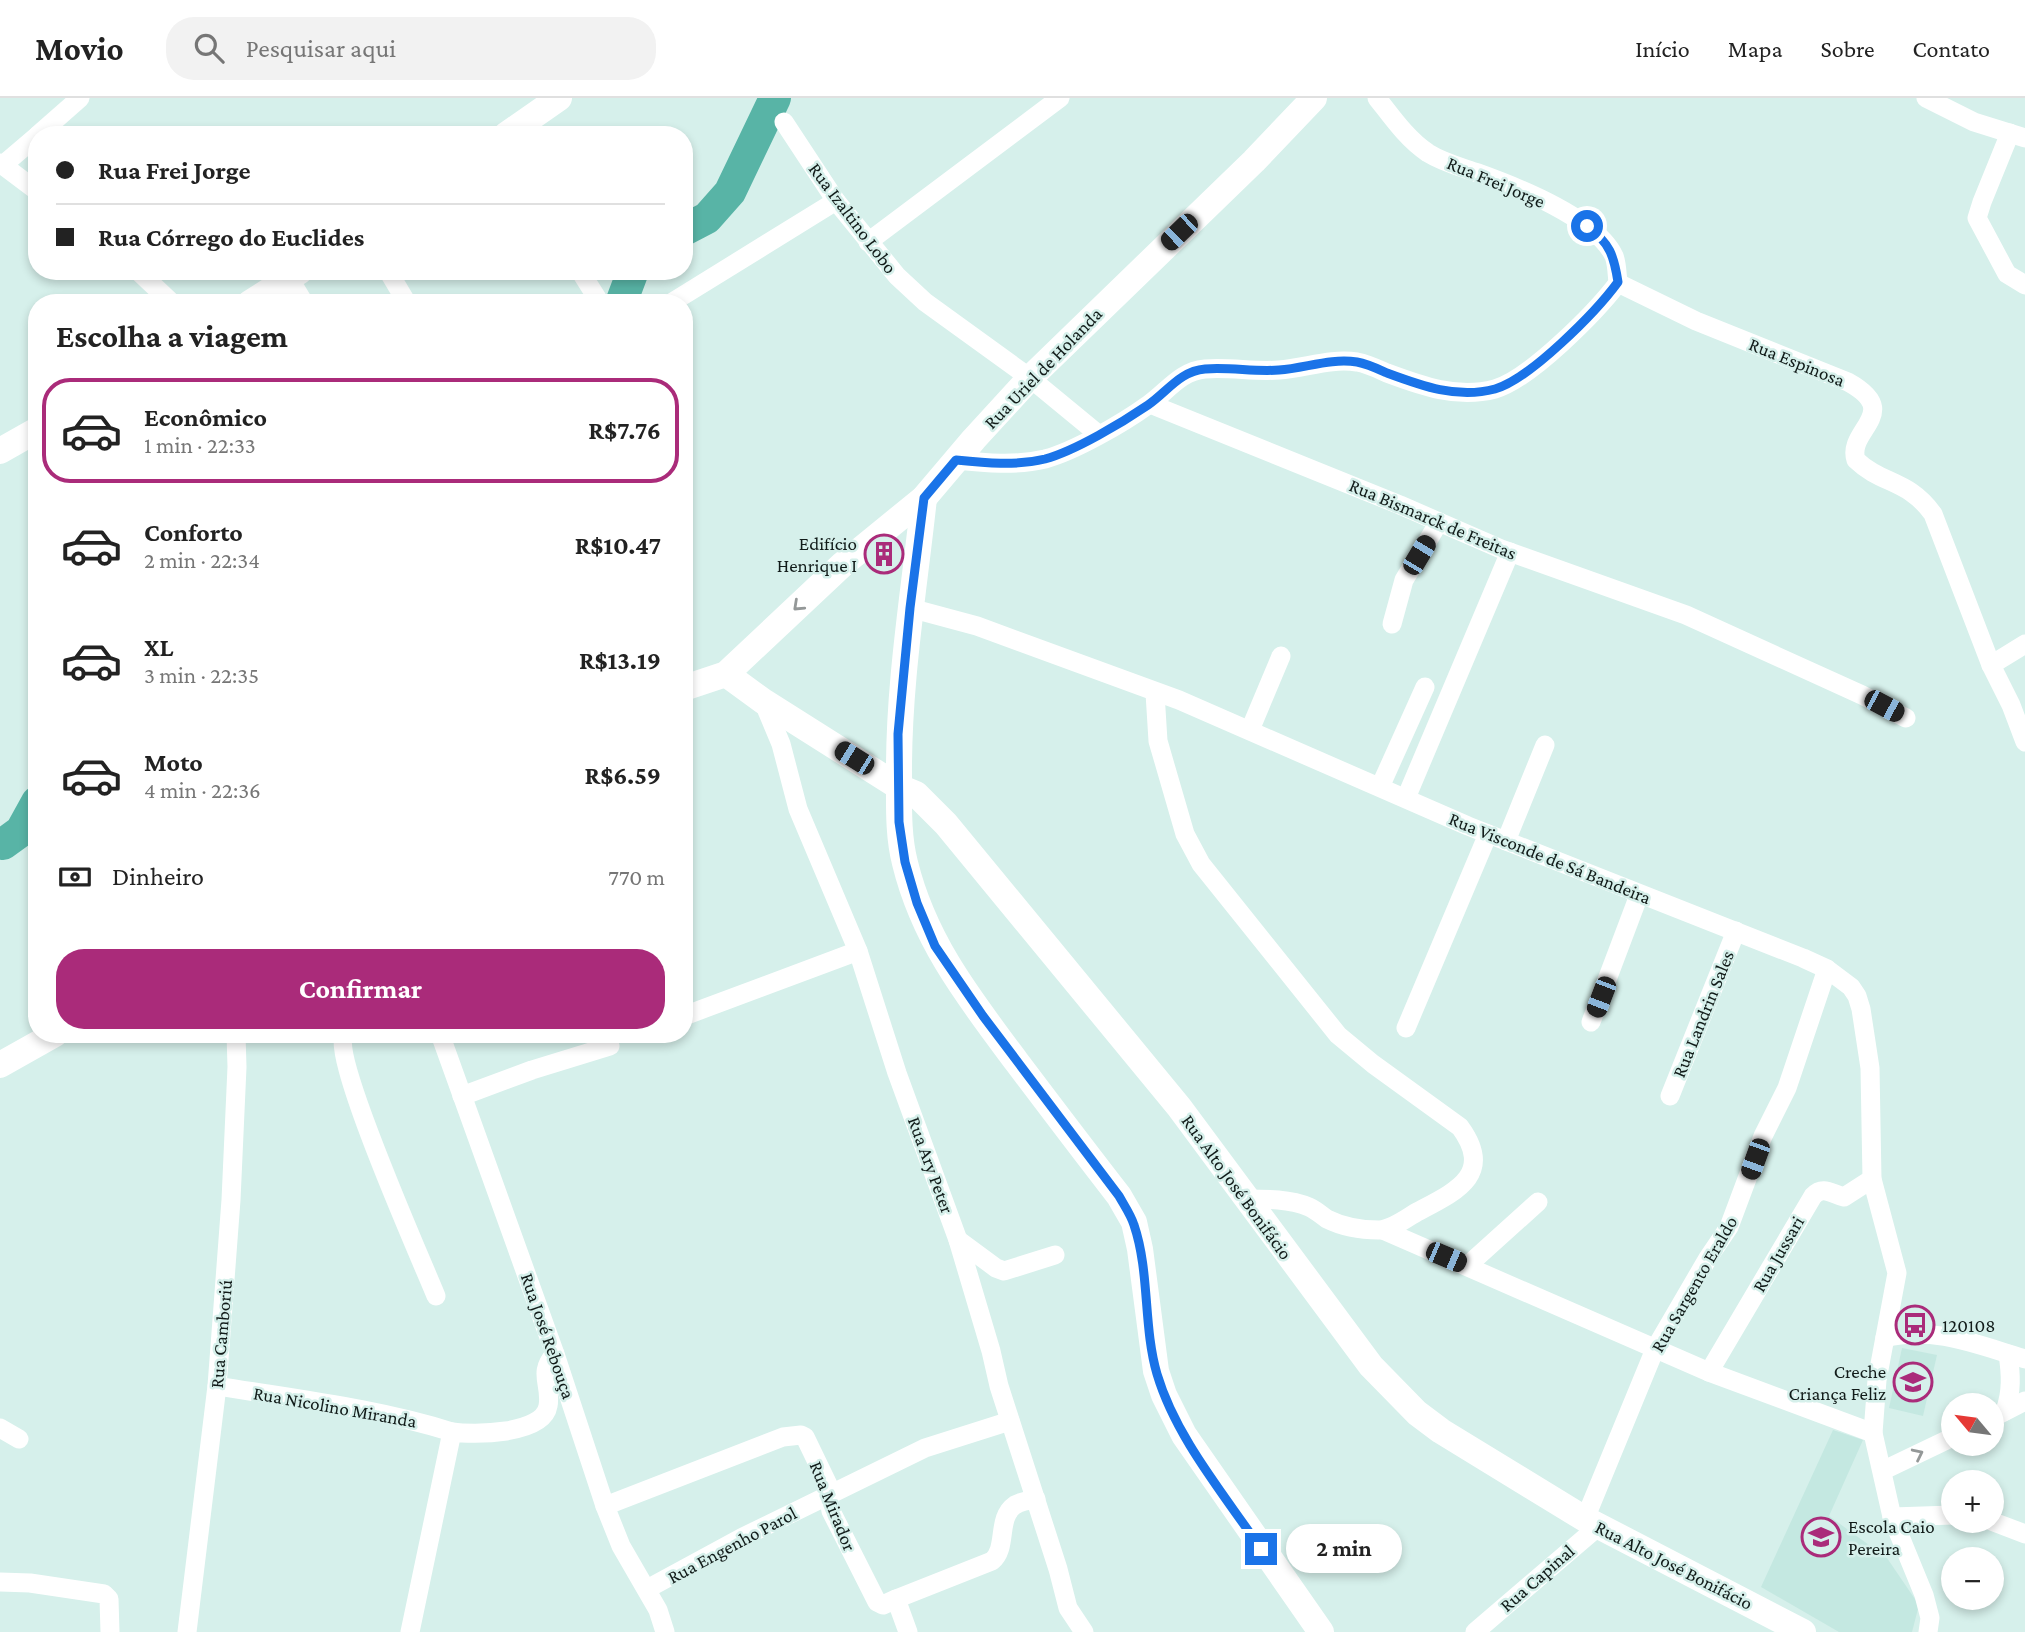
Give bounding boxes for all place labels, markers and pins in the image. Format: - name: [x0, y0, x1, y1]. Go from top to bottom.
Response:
- place label: Edifício Henrique I: [777, 533, 857, 576]
- building icon: Edifício Henrique I: [863, 533, 905, 575]
- bus stop icon: 120108: [1894, 1304, 1936, 1346]
- place label: 120108: [1942, 1315, 1995, 1336]
- place label: Creche Criança Feliz: [1789, 1361, 1886, 1404]
- school or university icon: Creche Criança Feliz: [1892, 1361, 1934, 1403]
- school or university icon: Escola Caio Pereira: [1800, 1516, 1842, 1558]
- place label: Escola Caio Pereira: [1848, 1516, 1935, 1559]

